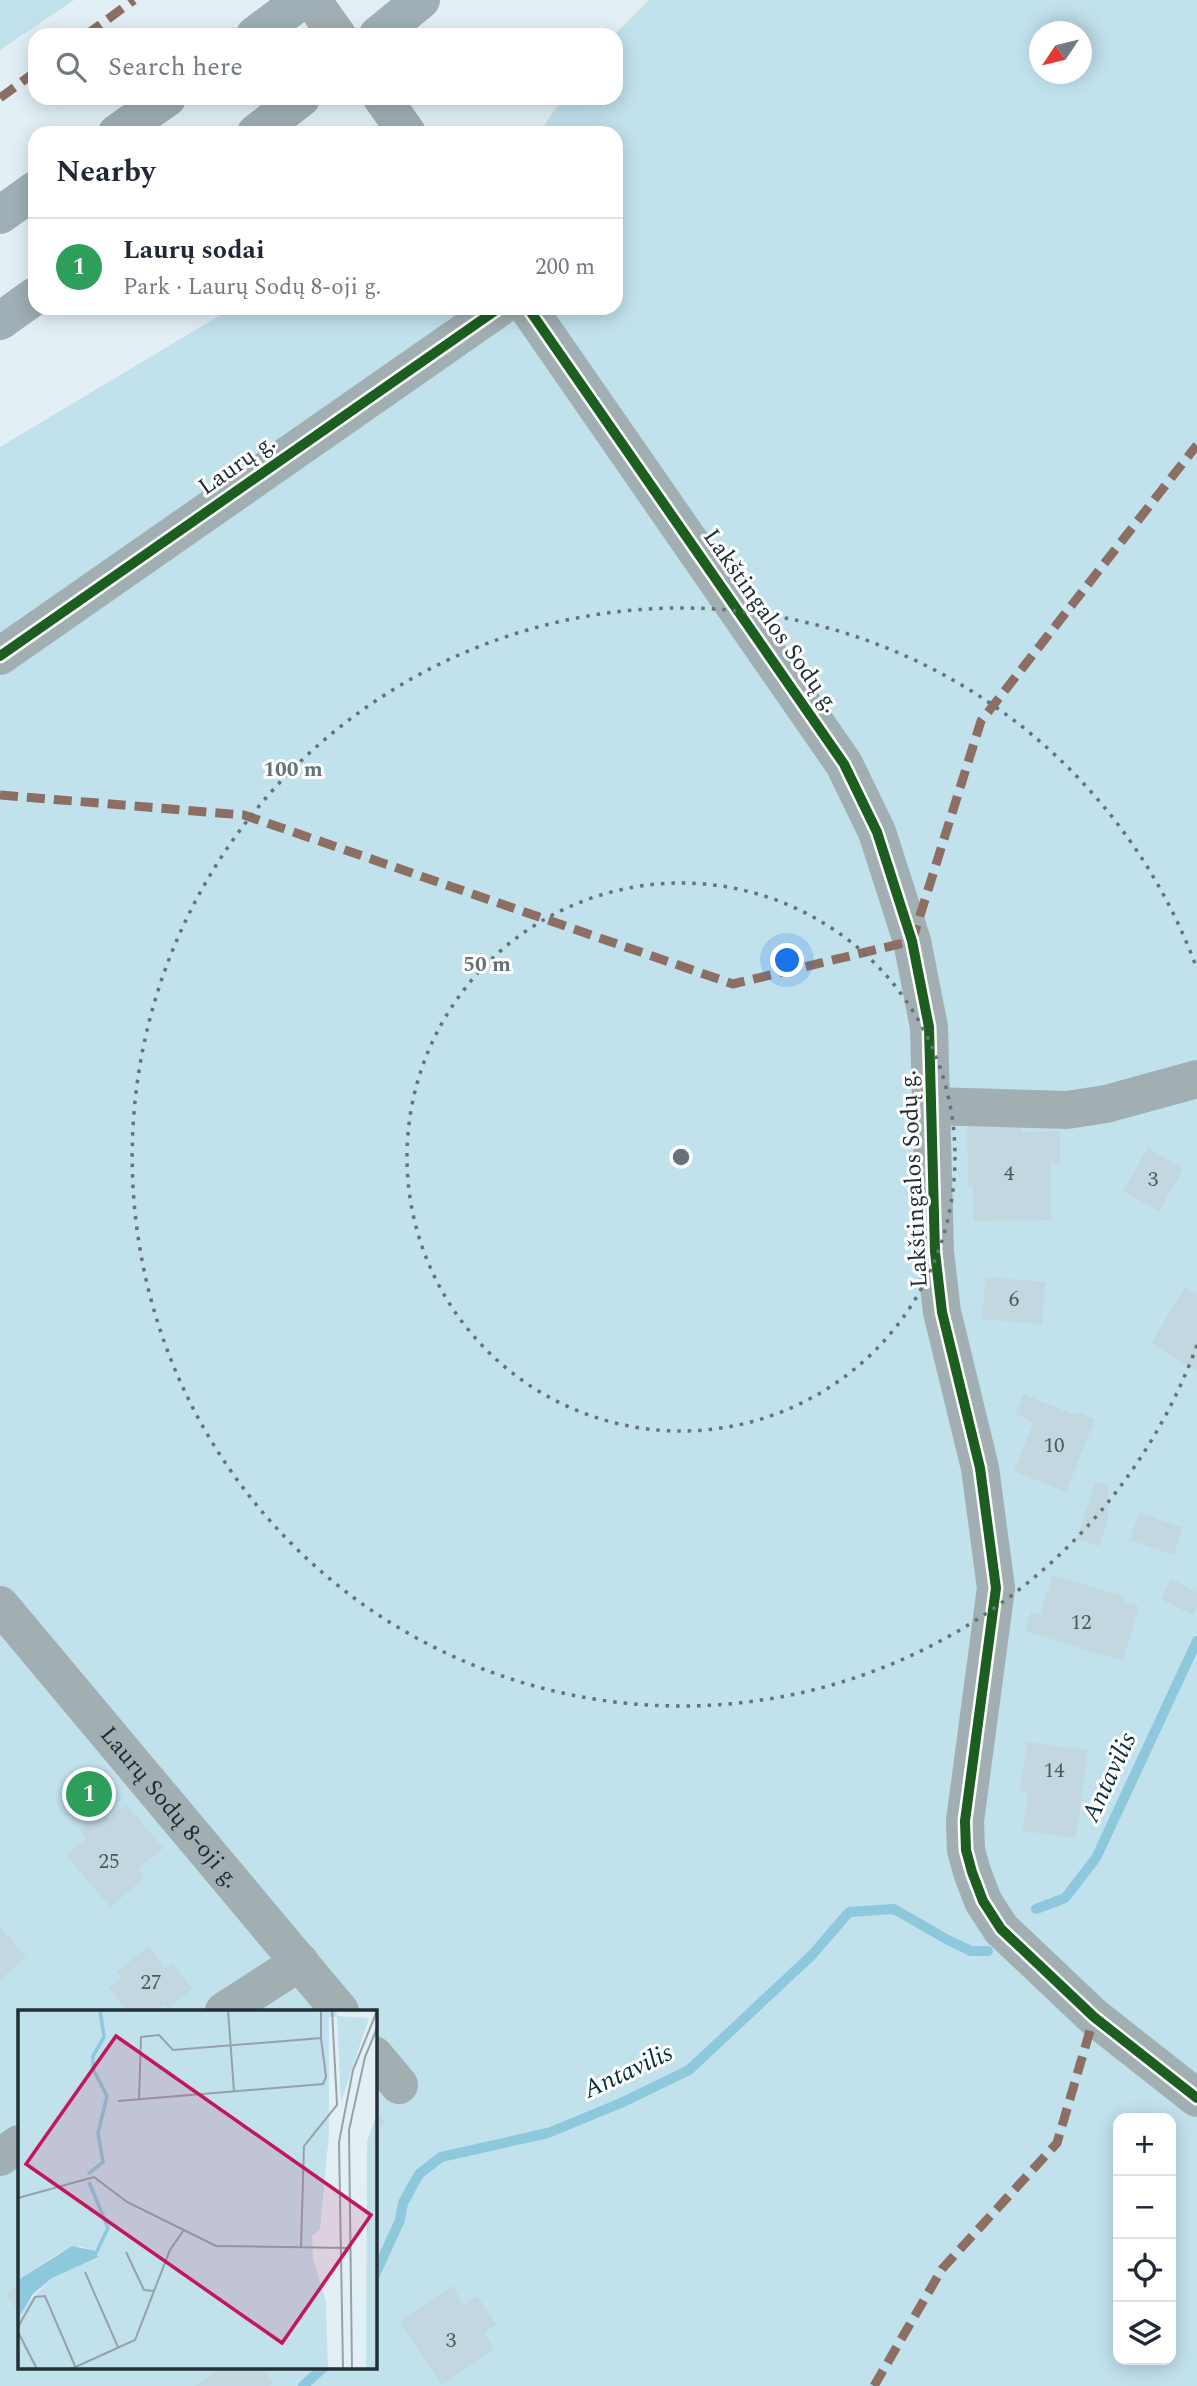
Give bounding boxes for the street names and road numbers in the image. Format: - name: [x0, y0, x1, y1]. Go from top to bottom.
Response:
- street label: Laurų g.: [191, 425, 283, 505]
- street label: Lakštingalos Sodų g.: [694, 521, 848, 721]
- street label: Lakštingalos Sodų g.: [890, 1069, 938, 1289]
- street label: Laurų Sodų 8-oji g.: [91, 1718, 248, 1896]

